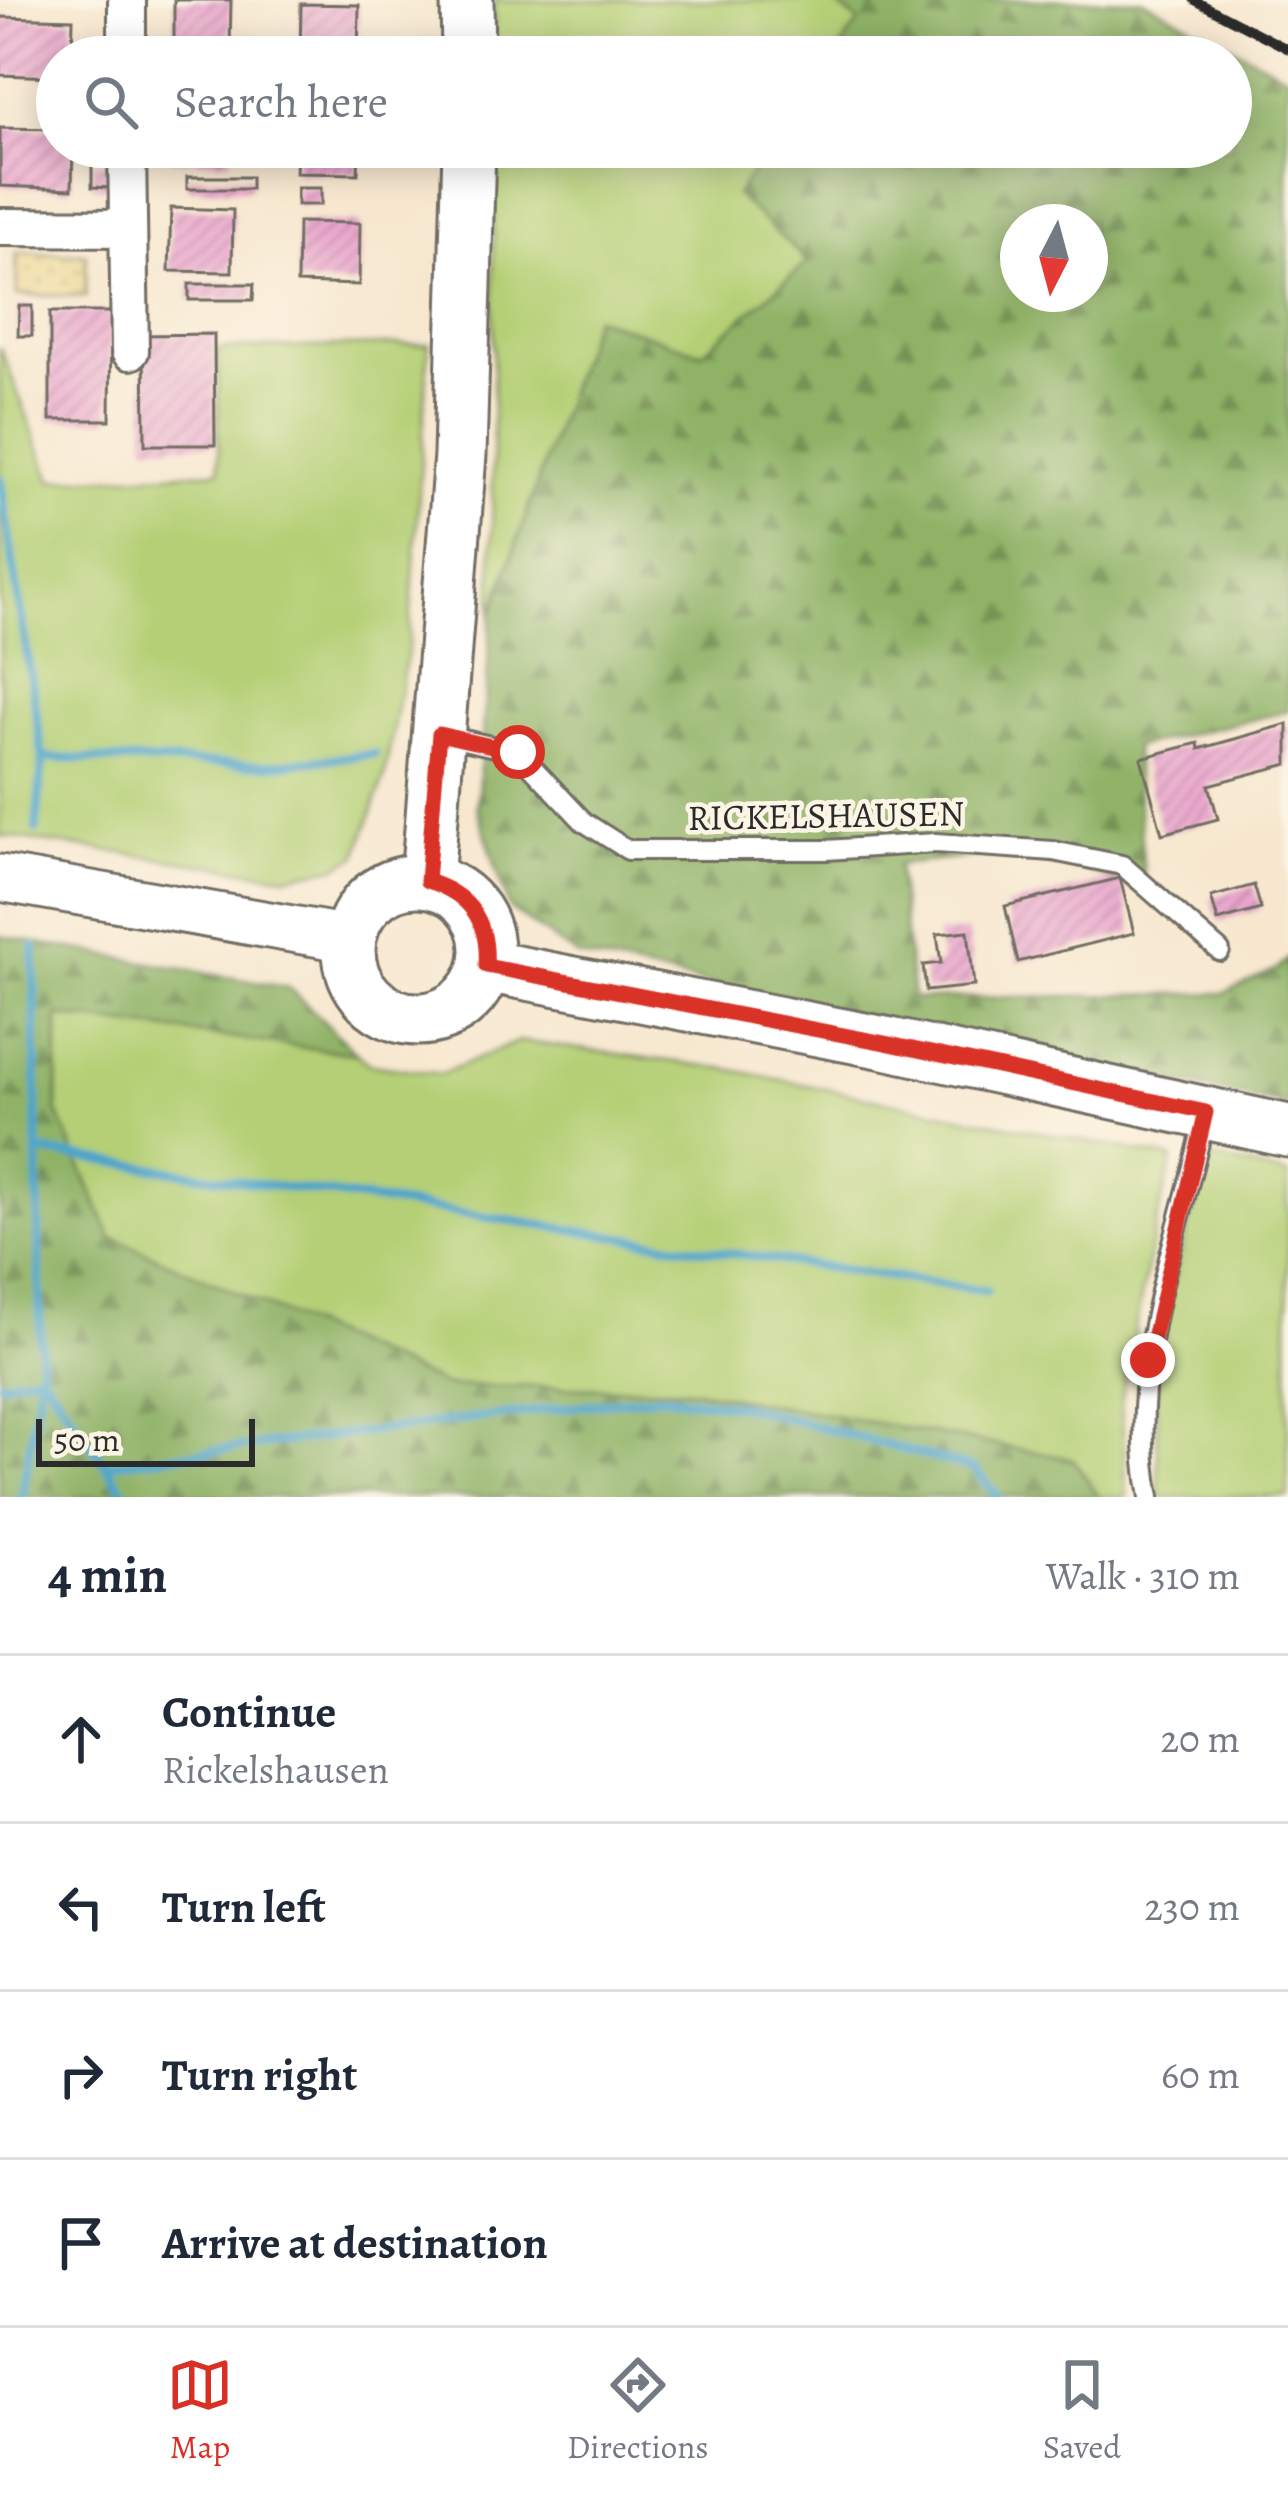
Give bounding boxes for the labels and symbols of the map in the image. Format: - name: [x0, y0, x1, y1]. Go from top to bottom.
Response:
- north arrow: [1000, 204, 1108, 312]
- route start: [491, 725, 545, 779]
- street label: RICKELSHAUSEN: [687, 788, 965, 842]
- route end: [1121, 1333, 1175, 1387]
- scale bar: [36, 1413, 255, 1466]

